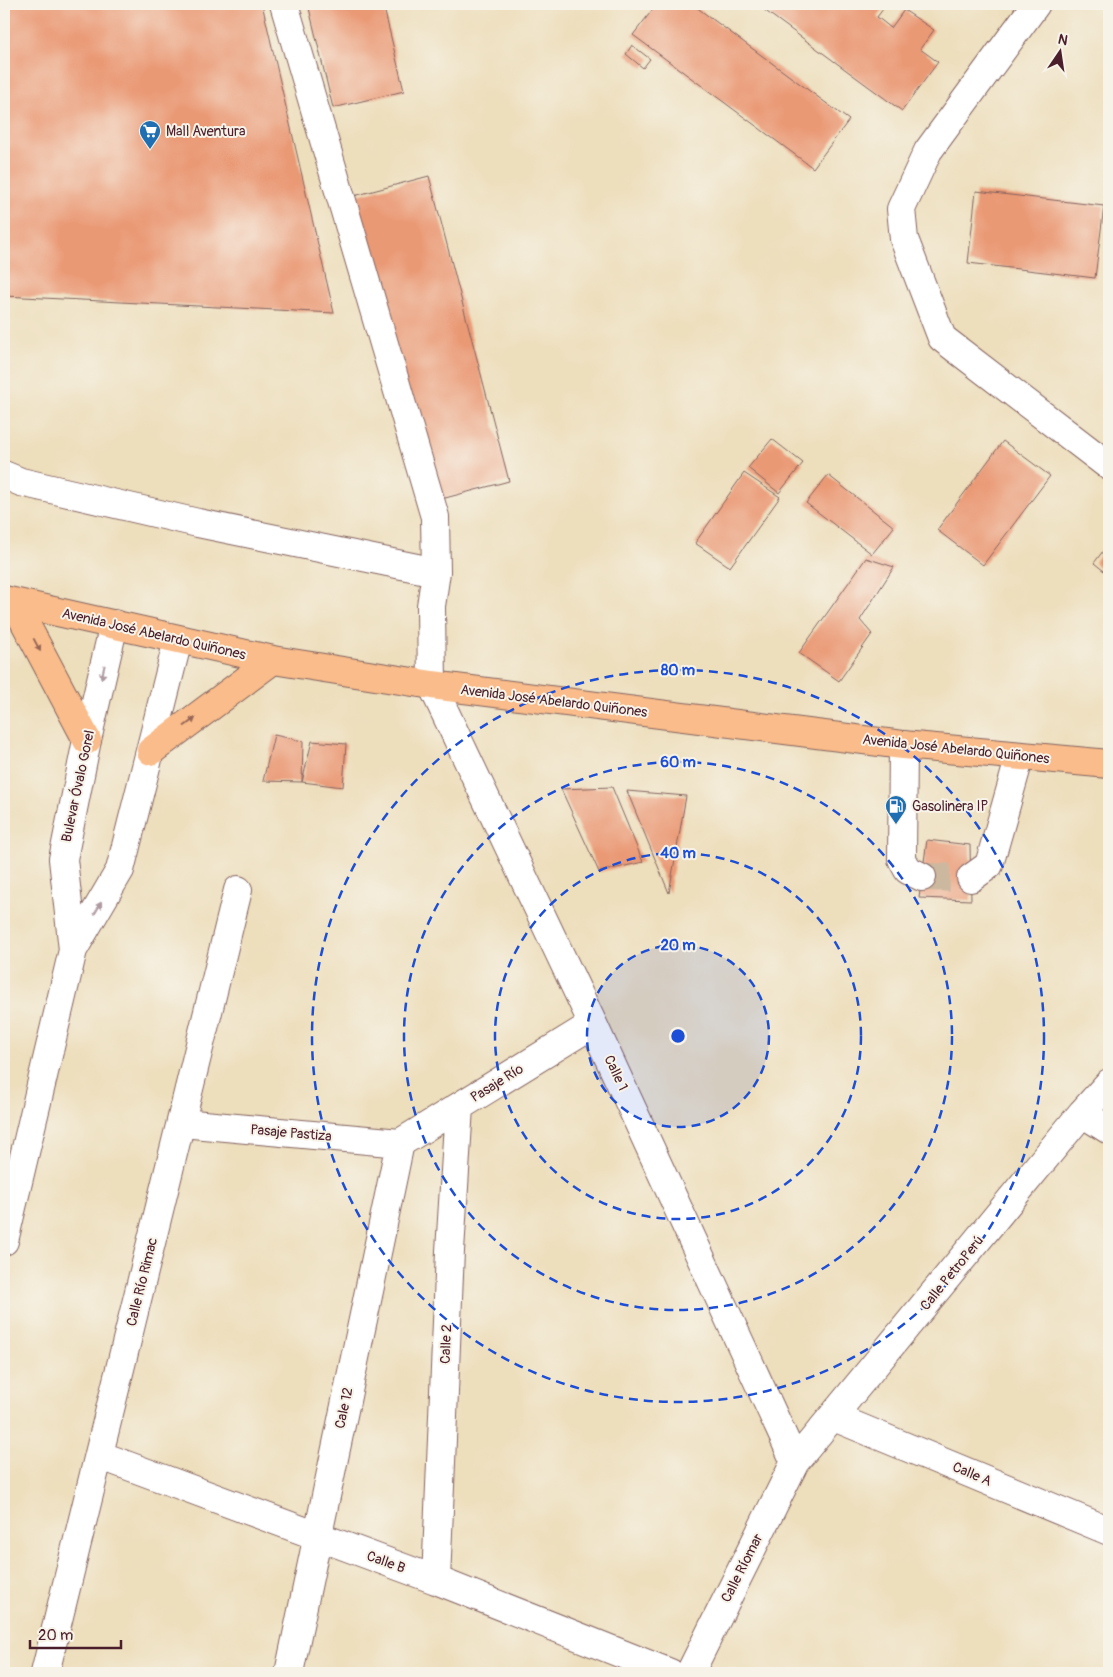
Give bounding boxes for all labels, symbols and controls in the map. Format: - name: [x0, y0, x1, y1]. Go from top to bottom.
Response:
- north arrow: [1036, 28, 1086, 78]
- text: N: [1056, 30, 1069, 49]
- supermarket icon: Mall Aventura: [138, 119, 162, 150]
- place label: Mall Aventura: [166, 123, 245, 140]
- street label: Avenida José Abelardo Quiñones: [60, 605, 248, 664]
- one-way arrow: [33, 638, 41, 653]
- text: 80 m: [661, 661, 695, 680]
- one-way arrow: [99, 664, 107, 679]
- street label: Avenida José Abelardo Quiñones: [460, 681, 649, 721]
- one-way arrow: [183, 717, 197, 727]
- street label: Bulevar Óvalo Gorel: [57, 728, 98, 843]
- street label: Avenida José Abelardo Quiñones: [862, 731, 1051, 767]
- text: 60 m: [660, 753, 696, 772]
- fuel station icon: Gasolinera IP: [884, 794, 908, 825]
- place label: Gasolinera IP: [912, 798, 989, 815]
- text: 40 m: [660, 844, 696, 863]
- one-way arrow: [93, 902, 102, 915]
- text: 20 m: [660, 936, 696, 955]
- centre of rings: [669, 1027, 687, 1045]
- street label: Calle 1: [600, 1053, 632, 1093]
- street label: Pasaje Río: [467, 1060, 527, 1106]
- street label: Pasaje Pastiza: [250, 1121, 332, 1145]
- street label: Calle PetroPerú: [917, 1232, 987, 1314]
- street label: Calle Río Rimac: [123, 1236, 161, 1328]
- street label: Calle 2: [437, 1324, 455, 1364]
- street label: Cale 12: [331, 1386, 357, 1430]
- street label: Calle A: [950, 1458, 994, 1490]
- street label: Calle Ríomar: [717, 1531, 767, 1605]
- street label: Calle B: [364, 1547, 408, 1577]
- scale bar: [30, 1617, 121, 1649]
- text: 20 m: [38, 1626, 73, 1645]

